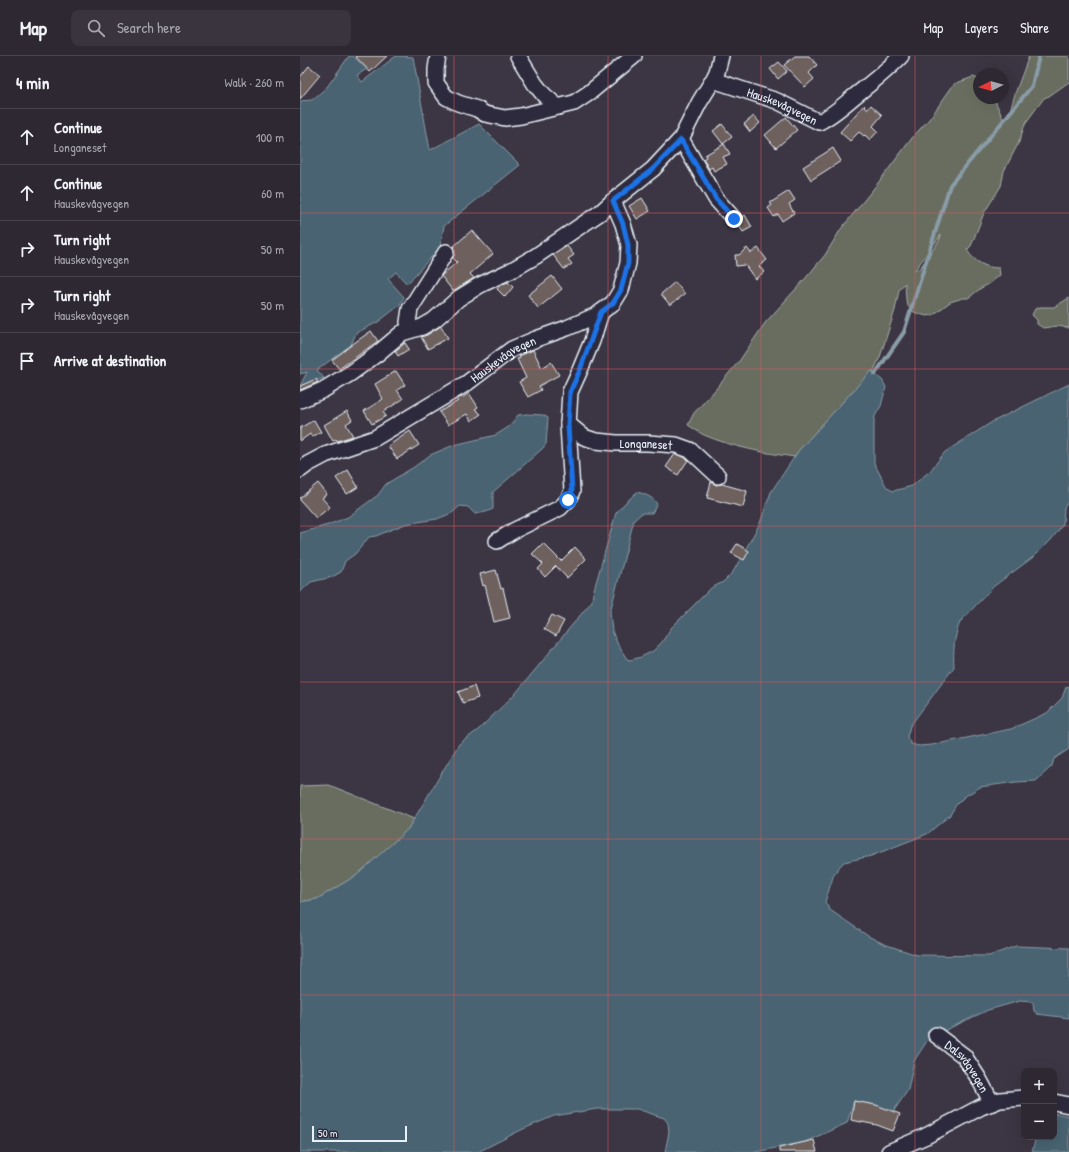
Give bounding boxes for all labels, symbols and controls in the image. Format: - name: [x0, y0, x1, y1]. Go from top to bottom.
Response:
- search box: [71, 10, 351, 46]
- text: Map: [20, 15, 47, 41]
- icon: search: [85, 17, 107, 39]
- text: Search here: [117, 17, 181, 38]
- text: Map: [923, 18, 943, 37]
- text: Layers: [965, 18, 998, 37]
- text: Share: [1020, 18, 1049, 37]
- north arrow: [973, 68, 1009, 104]
- text: 4 min: [16, 71, 49, 94]
- text: Walk · 260 m: [225, 73, 284, 91]
- street label: Hauskevågvegen: [745, 83, 821, 129]
- text: Continue: [54, 117, 102, 138]
- icon: ahead: [16, 126, 38, 148]
- text: 100 m: [256, 128, 284, 146]
- text: Longaneset: [54, 138, 107, 156]
- text: Continue: [54, 173, 102, 194]
- icon: ahead: [16, 182, 38, 204]
- text: 60 m: [261, 184, 284, 202]
- text: Hauskevågvegen: [54, 194, 129, 212]
- route end: [725, 210, 743, 228]
- text: Turn right: [54, 229, 110, 250]
- icon: right: [16, 238, 38, 260]
- text: 50 m: [261, 240, 284, 258]
- text: Hauskevågvegen: [54, 250, 129, 268]
- text: Turn right: [54, 285, 110, 306]
- icon: right: [16, 294, 38, 316]
- text: 50 m: [261, 296, 284, 314]
- text: Hauskevågvegen: [54, 306, 129, 324]
- street label: Hauskevågvegen: [466, 331, 539, 387]
- icon: arrive: [16, 350, 38, 372]
- text: Arrive at destination: [54, 350, 166, 371]
- street label: Longaneset: [620, 434, 673, 454]
- route start: [559, 491, 577, 509]
- street label: Dalsvågvegen: [941, 1036, 994, 1096]
- map controls: [1021, 1068, 1057, 1140]
- button: +: [1021, 1068, 1057, 1104]
- button: −: [1021, 1104, 1057, 1140]
- scale bar: [312, 1124, 407, 1143]
- text: 50 m: [318, 1126, 338, 1140]

